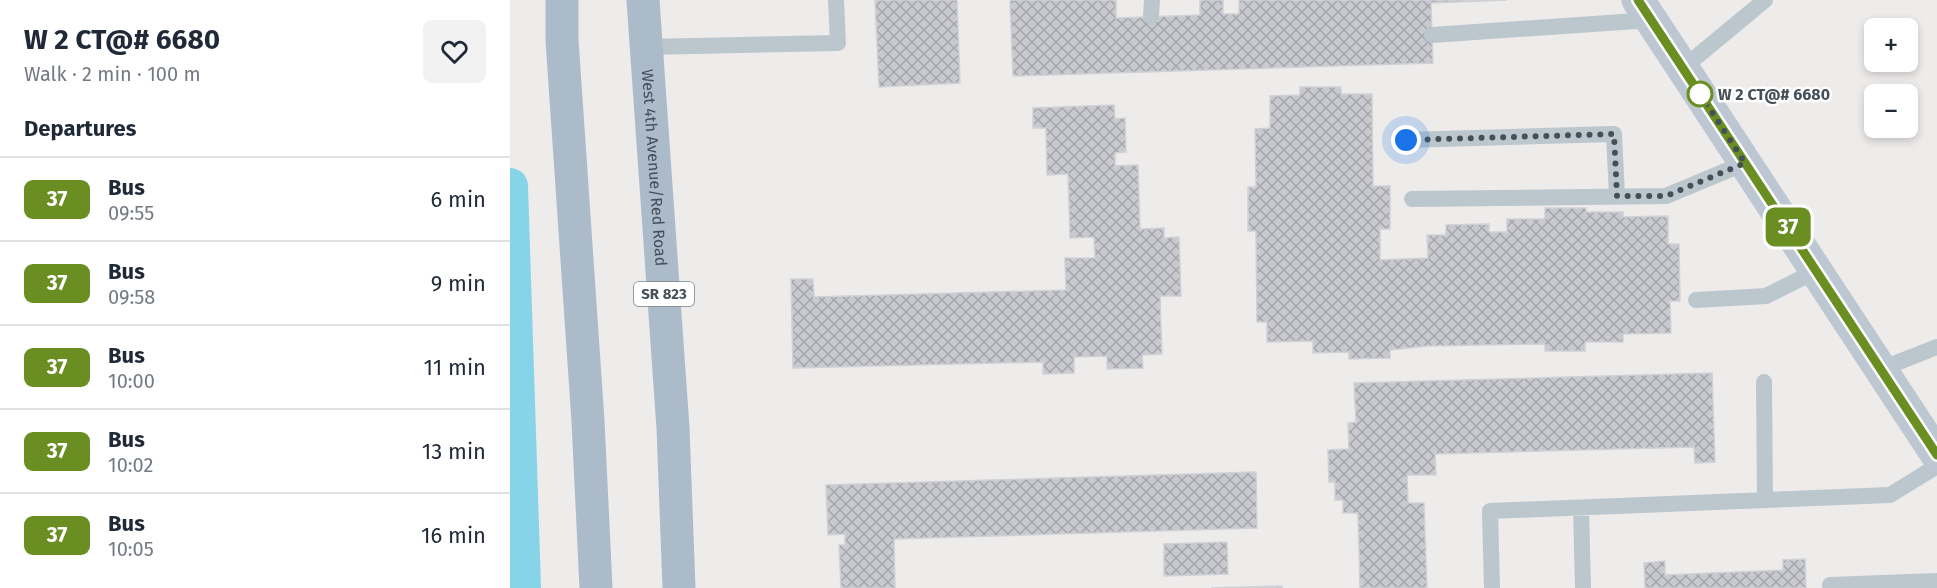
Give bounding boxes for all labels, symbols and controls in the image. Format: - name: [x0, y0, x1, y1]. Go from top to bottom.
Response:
- map controls: [1864, 18, 1918, 138]
- button: +: [1864, 18, 1918, 72]
- button: heart: [423, 20, 486, 83]
- text: W 2 CT@# 6680: [24, 23, 220, 56]
- text: Walk · 2 min · 100 m: [24, 62, 201, 86]
- street label: West 4th Avenue/Red Road: [638, 68, 671, 267]
- marker: W 2 CT@# 6680: [1687, 81, 1713, 107]
- button: −: [1864, 84, 1918, 138]
- place label: W 2 CT@# 6680: [1718, 85, 1830, 104]
- text: Departures: [24, 115, 136, 142]
- your location: [1391, 125, 1421, 155]
- text: Bus: [108, 174, 145, 201]
- text: 37: [47, 186, 67, 212]
- text: 6 min: [430, 186, 486, 213]
- text: 09:55: [108, 201, 154, 225]
- line badge: 37: [1761, 208, 1815, 246]
- text: 37: [1778, 214, 1798, 240]
- text: Bus: [108, 258, 145, 285]
- text: 37: [47, 270, 67, 296]
- text: 9 min: [431, 270, 486, 297]
- road number: SR 823: [634, 282, 694, 306]
- text: 09:58: [108, 285, 155, 309]
- text: Bus: [108, 342, 145, 369]
- text: 37: [47, 354, 67, 380]
- text: 11 min: [423, 354, 486, 381]
- text: 10:00: [108, 369, 155, 393]
- text: Bus: [108, 426, 145, 453]
- text: 37: [47, 438, 67, 464]
- text: 13 min: [422, 438, 486, 465]
- text: 10:02: [108, 453, 153, 477]
- text: Bus: [108, 510, 145, 537]
- text: 37: [47, 522, 67, 548]
- text: 16 min: [421, 522, 486, 549]
- text: 10:05: [108, 537, 154, 561]

